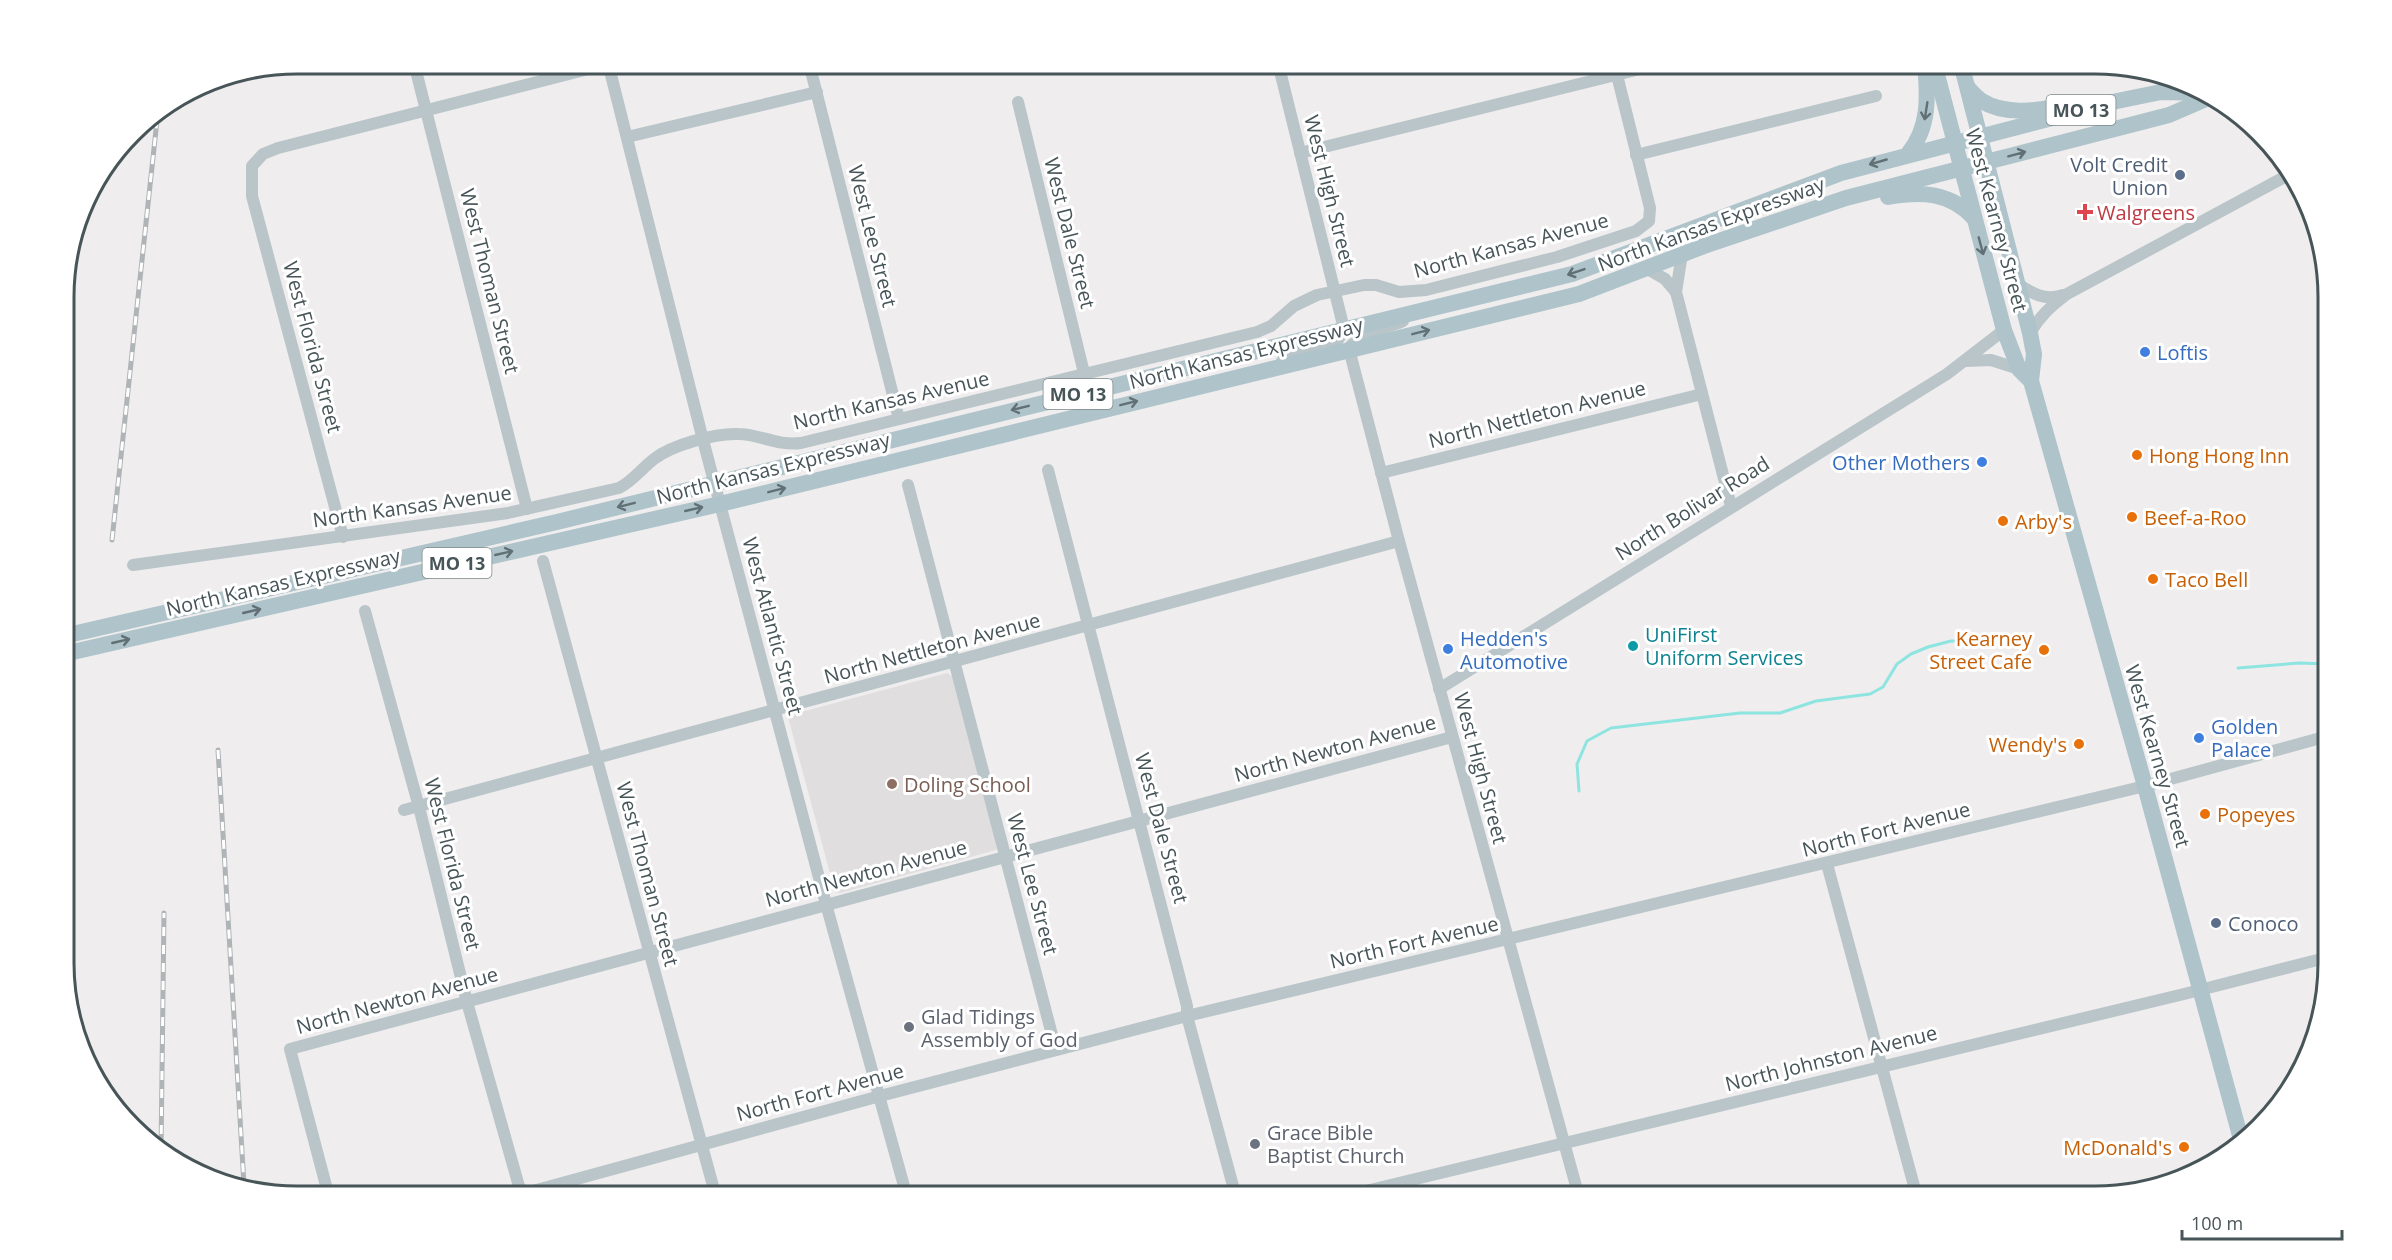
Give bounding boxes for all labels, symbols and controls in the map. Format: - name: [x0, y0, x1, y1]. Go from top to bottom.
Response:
- road number: MO 13: [2046, 95, 2116, 125]
- one-way arrow: [1921, 101, 1932, 120]
- street label: West High Street: [1298, 112, 1362, 270]
- street label: West Kearney Street: [1960, 125, 2034, 315]
- one-way arrow: [2008, 148, 2027, 159]
- place label: Volt Credit Union: [2070, 151, 2168, 201]
- street label: West Dale Street: [1038, 155, 1102, 311]
- one-way arrow: [1869, 157, 1888, 169]
- street label: West Lee Street: [842, 162, 904, 310]
- marker: Volt Credit Union: [2173, 168, 2187, 182]
- street label: North Kansas Expressway: [1594, 170, 1829, 278]
- street label: West Thoman Street: [454, 186, 526, 376]
- place label: Walgreens: [2097, 199, 2195, 226]
- marker: Walgreens: [2078, 205, 2092, 219]
- street label: North Kansas Avenue: [1411, 206, 1611, 284]
- one-way arrow: [1976, 236, 1987, 255]
- street label: West Florida Street: [277, 258, 349, 436]
- one-way arrow: [1567, 267, 1586, 278]
- street label: North Kansas Expressway: [1126, 311, 1367, 395]
- one-way arrow: [1411, 326, 1430, 338]
- place label: Loftis: [2157, 339, 2208, 366]
- marker: Loftis: [2138, 345, 2152, 359]
- street label: North Kansas Avenue: [790, 364, 992, 436]
- street label: North Nettleton Avenue: [1426, 374, 1648, 454]
- road number: MO 13: [1044, 379, 1112, 409]
- one-way arrow: [1119, 397, 1138, 409]
- one-way arrow: [1011, 403, 1030, 415]
- street label: North Kansas Expressway: [653, 426, 894, 510]
- place label: Hong Hong Inn: [2149, 442, 2289, 469]
- marker: Hong Hong Inn: [2130, 448, 2144, 462]
- place label: Other Mothers: [1832, 449, 1970, 476]
- street label: North Bolivar Road: [1610, 450, 1774, 566]
- marker: Other Mothers: [1975, 455, 1989, 469]
- street label: North Kansas Avenue: [311, 479, 513, 533]
- one-way arrow: [767, 483, 786, 495]
- one-way arrow: [617, 500, 636, 512]
- one-way arrow: [684, 503, 703, 515]
- place label: Beef-a-Roo: [2144, 504, 2247, 531]
- place label: Arby's: [2015, 508, 2072, 535]
- marker: Beef-a-Roo: [2125, 510, 2139, 524]
- marker: Arby's: [1996, 514, 2010, 528]
- street label: West Atlantic Street: [736, 534, 810, 718]
- street label: North Kansas Expressway: [163, 542, 404, 622]
- one-way arrow: [494, 546, 513, 558]
- road number: MO 13: [422, 548, 492, 578]
- place label: Taco Bell: [2165, 566, 2248, 593]
- marker: Taco Bell: [2146, 572, 2160, 586]
- one-way arrow: [242, 604, 261, 616]
- street label: North Nettleton Avenue: [821, 606, 1043, 690]
- place label: UniFirst Uniform Services: [1645, 621, 1803, 671]
- place label: Hedden's Automotive: [1460, 625, 1568, 675]
- place label: Kearney Street Cafe: [1929, 625, 2033, 675]
- one-way arrow: [112, 634, 131, 646]
- marker: UniFirst Uniform Services: [1626, 639, 1640, 653]
- marker: Hedden's Automotive: [1441, 642, 1455, 656]
- marker: Kearney Street Cafe: [2037, 643, 2051, 657]
- street label: West Kearney Street: [2119, 661, 2197, 851]
- street label: West High Street: [1448, 689, 1514, 847]
- street label: North Newton Avenue: [1231, 708, 1439, 788]
- place label: Golden Palace: [2211, 713, 2278, 763]
- place label: Wendy's: [1989, 731, 2067, 758]
- marker: Golden Palace: [2192, 731, 2206, 745]
- marker: Wendy's: [2072, 737, 2086, 751]
- street label: West Dale Street: [1129, 750, 1195, 906]
- place label: Doling School: [904, 771, 1031, 798]
- street label: West Florida Street: [419, 775, 487, 953]
- marker: Doling School: [885, 777, 899, 791]
- street label: West Thoman Street: [610, 779, 686, 969]
- street label: North Fort Avenue: [1799, 795, 1973, 863]
- place label: Popeyes: [2217, 801, 2295, 828]
- marker: Popeyes: [2198, 807, 2212, 821]
- street label: West Lee Street: [1001, 810, 1065, 958]
- street label: North Newton Avenue: [762, 833, 970, 913]
- street label: North Fort Avenue: [1327, 909, 1501, 975]
- place label: Conoco: [2228, 910, 2299, 937]
- marker: Conoco: [2209, 916, 2223, 930]
- street label: North Newton Avenue: [293, 960, 501, 1040]
- place label: Glad Tidings Assembly of God: [921, 1003, 1078, 1053]
- street label: North Johnston Avenue: [1722, 1019, 1940, 1097]
- marker: Glad Tidings Assembly of God: [902, 1020, 916, 1034]
- street label: North Fort Avenue: [733, 1057, 907, 1127]
- place label: Grace Bible Baptist Church: [1267, 1119, 1404, 1169]
- place label: McDonald's: [2063, 1134, 2172, 1161]
- marker: Grace Bible Baptist Church: [1248, 1137, 1262, 1151]
- marker: McDonald's: [2177, 1140, 2191, 1154]
- scale bar: [2182, 1203, 2342, 1241]
- text: 100 m: [2191, 1211, 2243, 1235]

